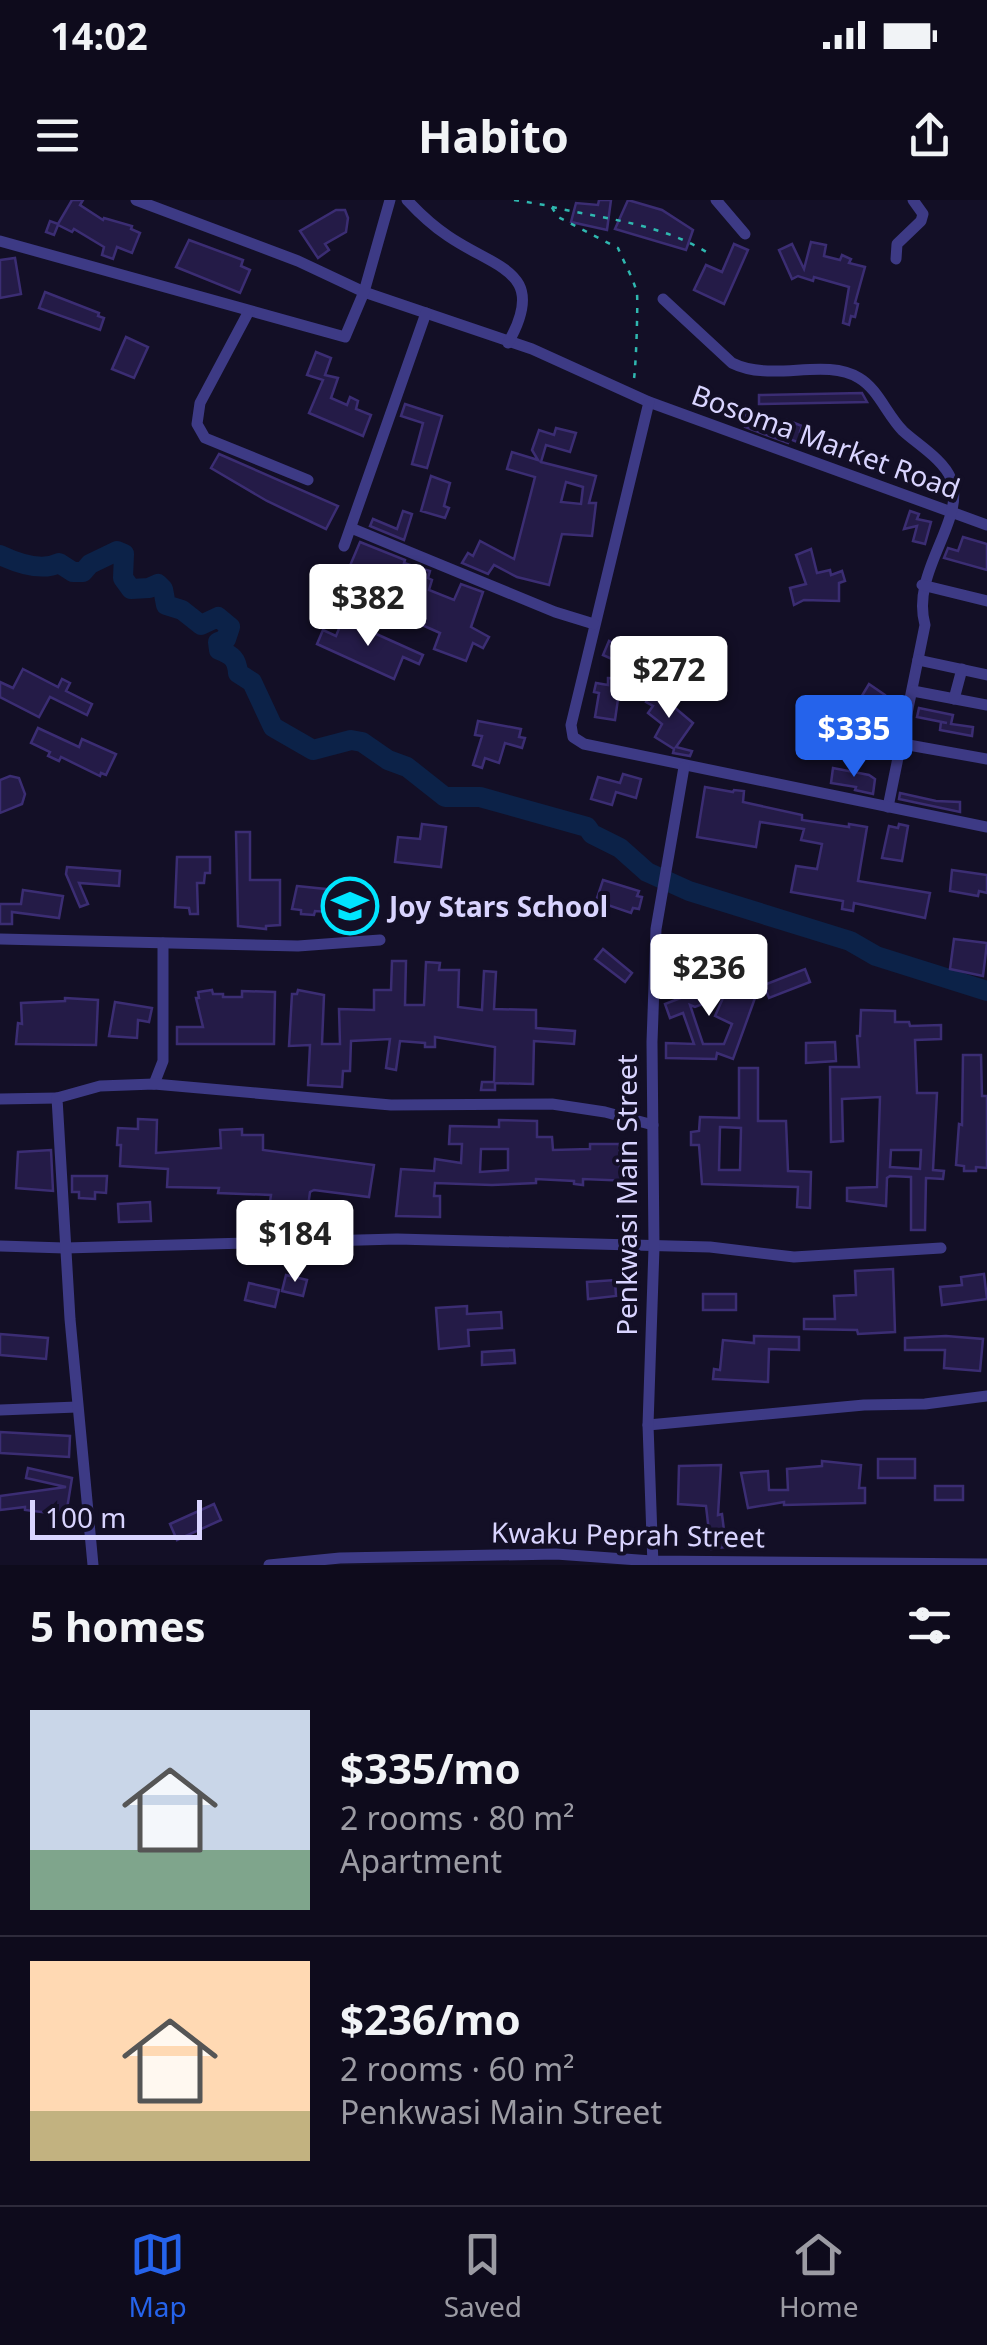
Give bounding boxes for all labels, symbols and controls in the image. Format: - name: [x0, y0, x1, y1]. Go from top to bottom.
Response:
- text: 14:02: [50, 9, 148, 61]
- text: Habito: [418, 105, 569, 166]
- icon: menu: [30, 108, 85, 163]
- icon: share: [902, 108, 957, 163]
- street label: Bosoma Market Road: [687, 375, 965, 507]
- pin: $382: [309, 564, 427, 649]
- text: $382: [331, 575, 405, 618]
- pin: $272: [610, 636, 728, 721]
- text: $272: [632, 647, 706, 690]
- pin: $335: [795, 695, 913, 780]
- text: $335: [817, 706, 891, 749]
- school or university icon: Joy Stars School: [320, 876, 380, 936]
- place label: Joy Stars School: [386, 887, 608, 925]
- pin: $236: [650, 934, 768, 1019]
- text: $236: [672, 945, 746, 988]
- street label: Penkwasi Main Street: [607, 1054, 645, 1336]
- pin: $184: [236, 1200, 354, 1285]
- text: $184: [258, 1211, 332, 1254]
- scale bar: [30, 1495, 202, 1540]
- text: 100 m: [45, 1498, 127, 1536]
- street label: Kwaku Peprah Street: [491, 1513, 765, 1555]
- text: 5 homes: [30, 1597, 206, 1654]
- icon: filters: [902, 1598, 957, 1653]
- text: $335/mo: [340, 1739, 521, 1796]
- icon: home: [110, 1750, 230, 1870]
- text: 2 rooms · 80 m²: [340, 1796, 574, 1839]
- text: Apartment: [340, 1839, 502, 1882]
- text: $236/mo: [340, 1990, 521, 2047]
- icon: home: [110, 2001, 230, 2121]
- text: 2 rooms · 60 m²: [340, 2047, 574, 2090]
- text: Penkwasi Main Street: [340, 2090, 662, 2133]
- tab: Map: [128, 2227, 187, 2325]
- tab: Saved: [444, 2227, 522, 2325]
- tab: Home: [779, 2227, 859, 2325]

